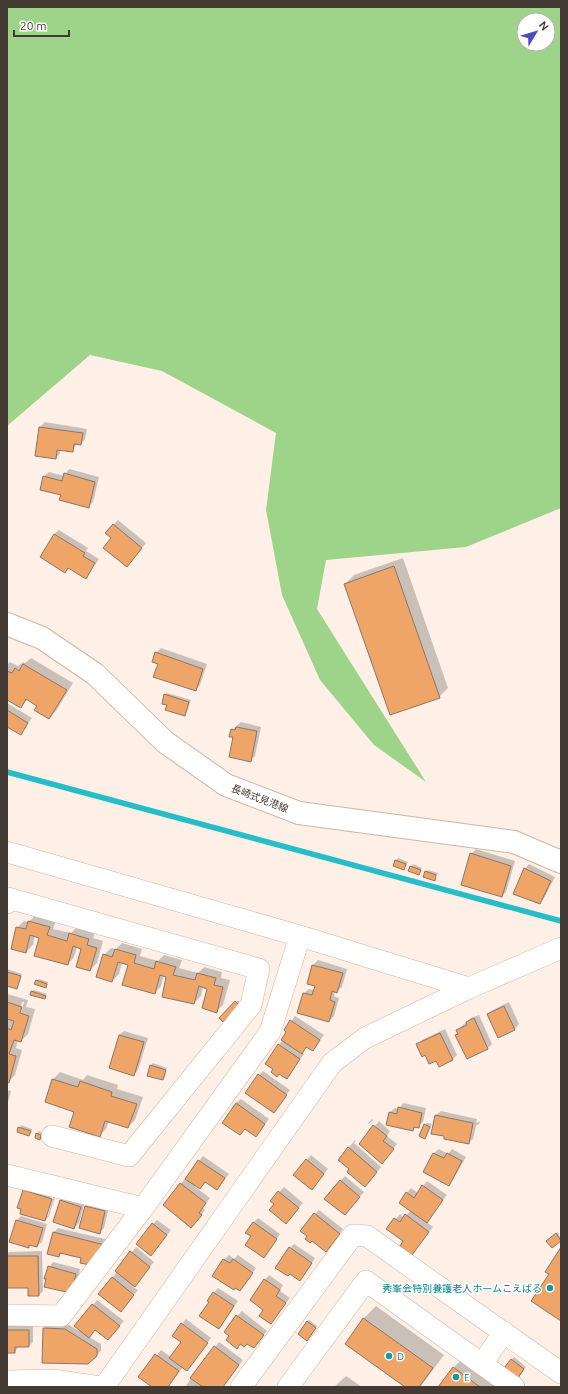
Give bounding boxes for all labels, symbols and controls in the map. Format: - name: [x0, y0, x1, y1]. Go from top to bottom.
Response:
- scale bar: [14, 12, 69, 38]
- north arrow: [516, 12, 556, 52]
- text: 20 m: [20, 19, 47, 32]
- text: N: [537, 19, 551, 33]
- street label: 長崎式見港線: [230, 783, 290, 814]
- place label: 秀峯会特別養護老人ホームこえばる: [382, 1283, 542, 1294]
- marker: 秀峯会特別養護老人ホームこえばる: [545, 1283, 555, 1293]
- marker: D: [384, 1351, 394, 1361]
- place label: D: [397, 1351, 404, 1362]
- marker: E: [451, 1372, 461, 1382]
- place label: E: [464, 1372, 470, 1383]

